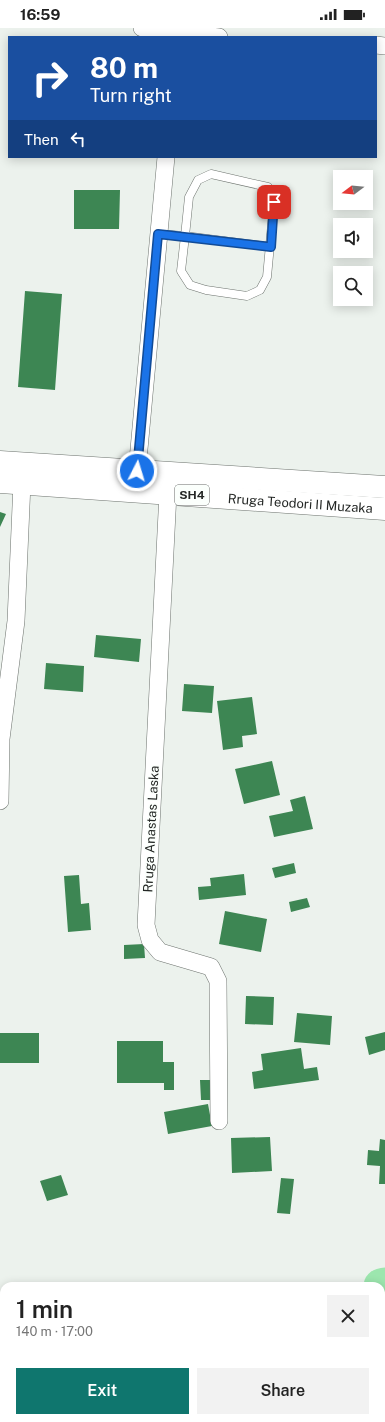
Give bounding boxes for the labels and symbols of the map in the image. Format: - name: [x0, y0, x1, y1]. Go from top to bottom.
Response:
- north arrow: [333, 170, 373, 210]
- pin: [257, 185, 291, 219]
- position arrow: [116, 450, 158, 492]
- road number: SH4: [175, 485, 209, 505]
- street label: Rruga Teodori II Muzaka: [227, 490, 373, 516]
- street label: Rruga Anastas Laska: [140, 765, 162, 893]

